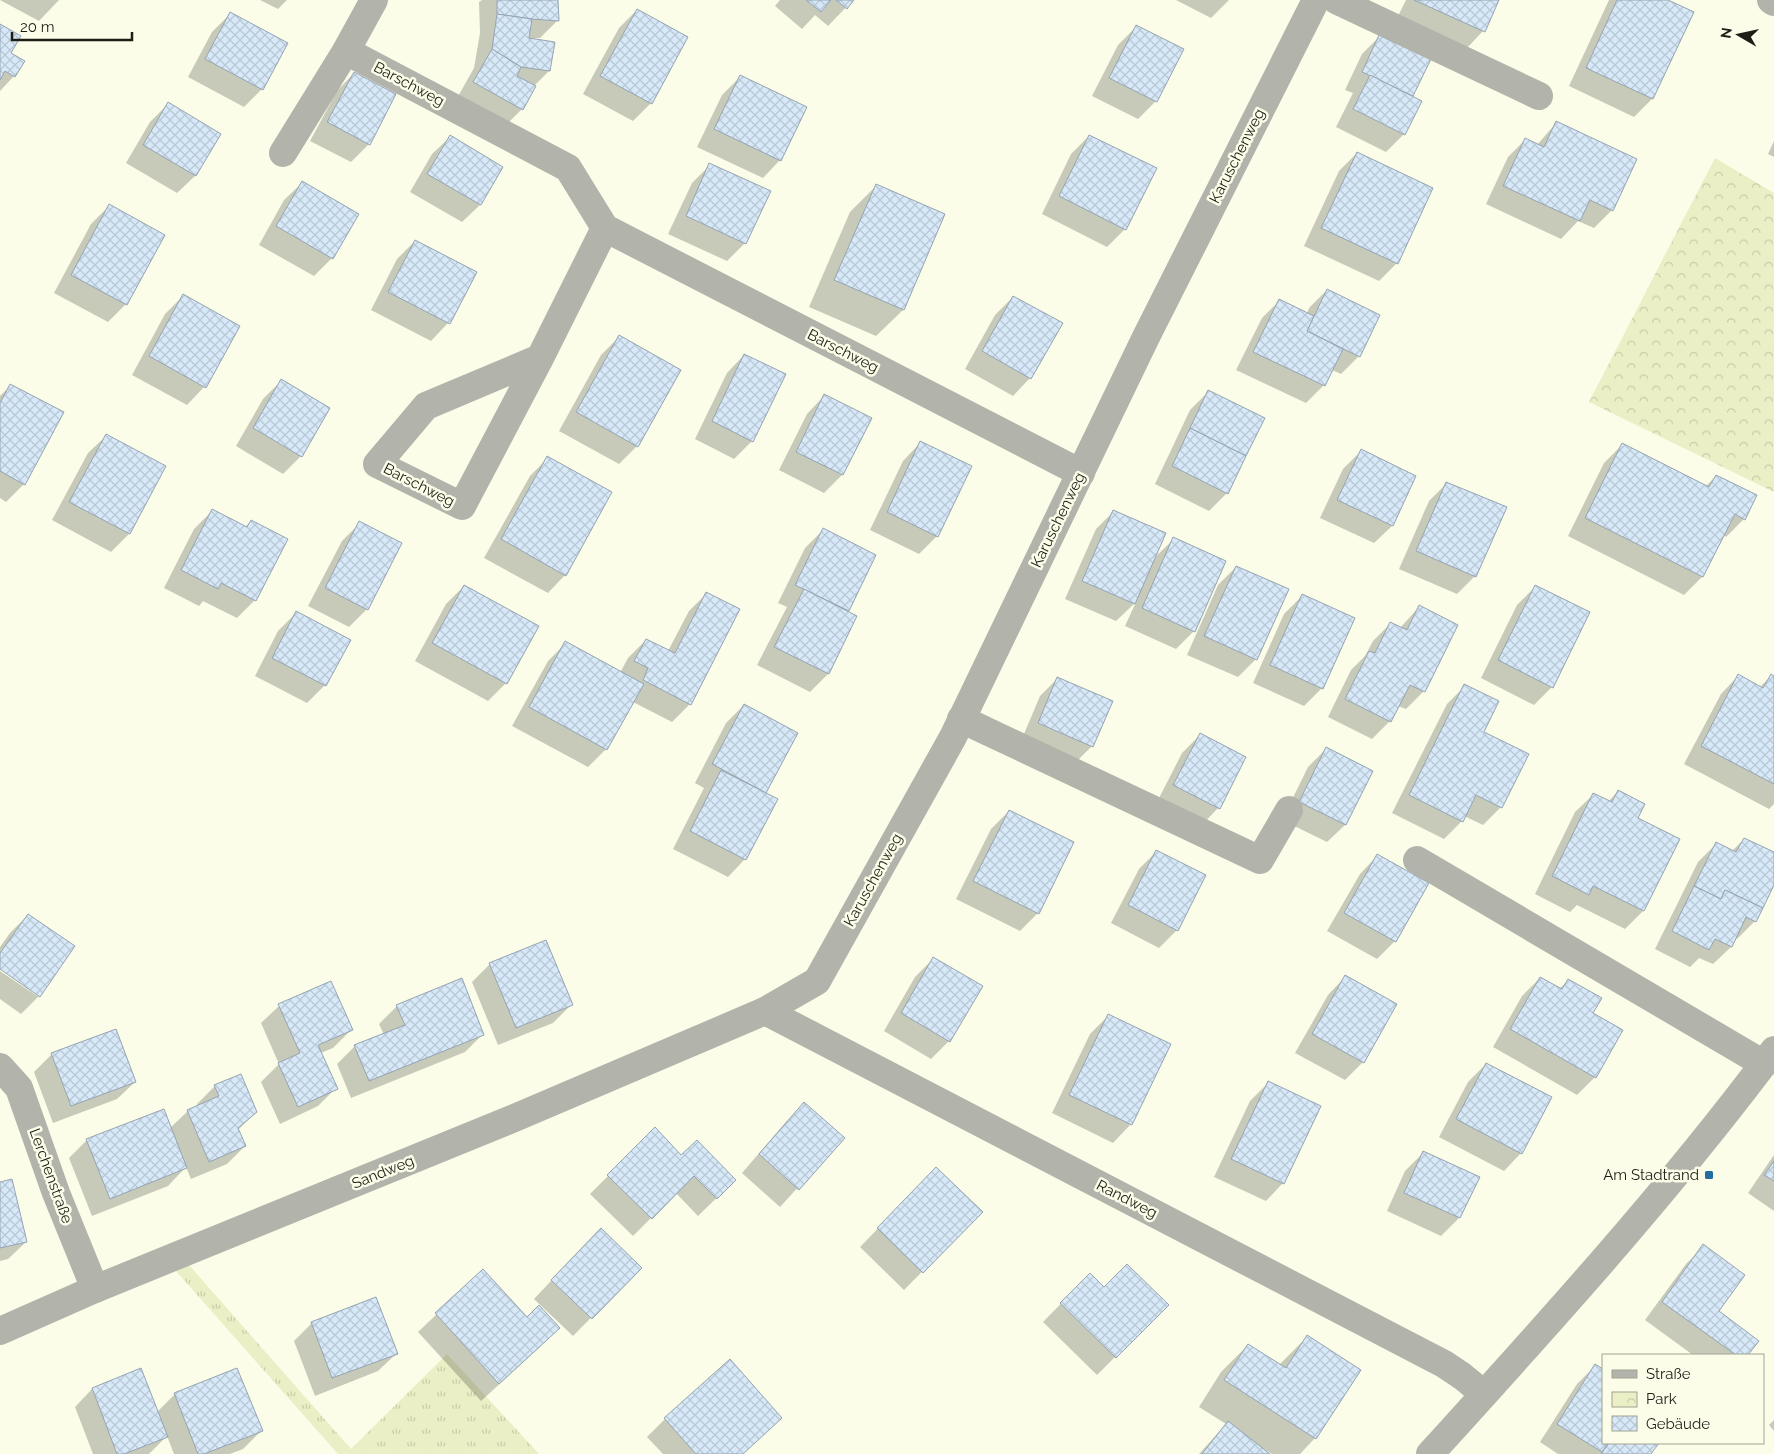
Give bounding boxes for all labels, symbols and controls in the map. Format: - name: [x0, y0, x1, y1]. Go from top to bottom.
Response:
- scale bar: [12, 10, 132, 42]
- north arrow: [1714, 10, 1764, 60]
- text: 20 m: [20, 18, 55, 36]
- text: N: [1717, 26, 1735, 39]
- street label: Barschweg: [371, 58, 447, 110]
- street label: Karuschenweg: [1205, 106, 1269, 206]
- street label: Barschweg: [804, 325, 882, 377]
- street label: Barschweg: [380, 459, 458, 511]
- street label: Karuschenweg: [1027, 469, 1089, 571]
- street label: Karuschenweg: [840, 830, 906, 930]
- street label: Lerchenstraße: [25, 1126, 77, 1226]
- street label: Sandweg: [349, 1151, 417, 1193]
- place label: Am Stadtrand: [1603, 1166, 1699, 1184]
- marker: Am Stadtrand: [1703, 1169, 1715, 1181]
- street label: Randweg: [1094, 1176, 1160, 1222]
- legend: [1602, 1354, 1764, 1444]
- text: Straße: [1646, 1365, 1691, 1383]
- text: Park: [1646, 1390, 1677, 1408]
- text: Gebäude: [1646, 1415, 1710, 1433]

